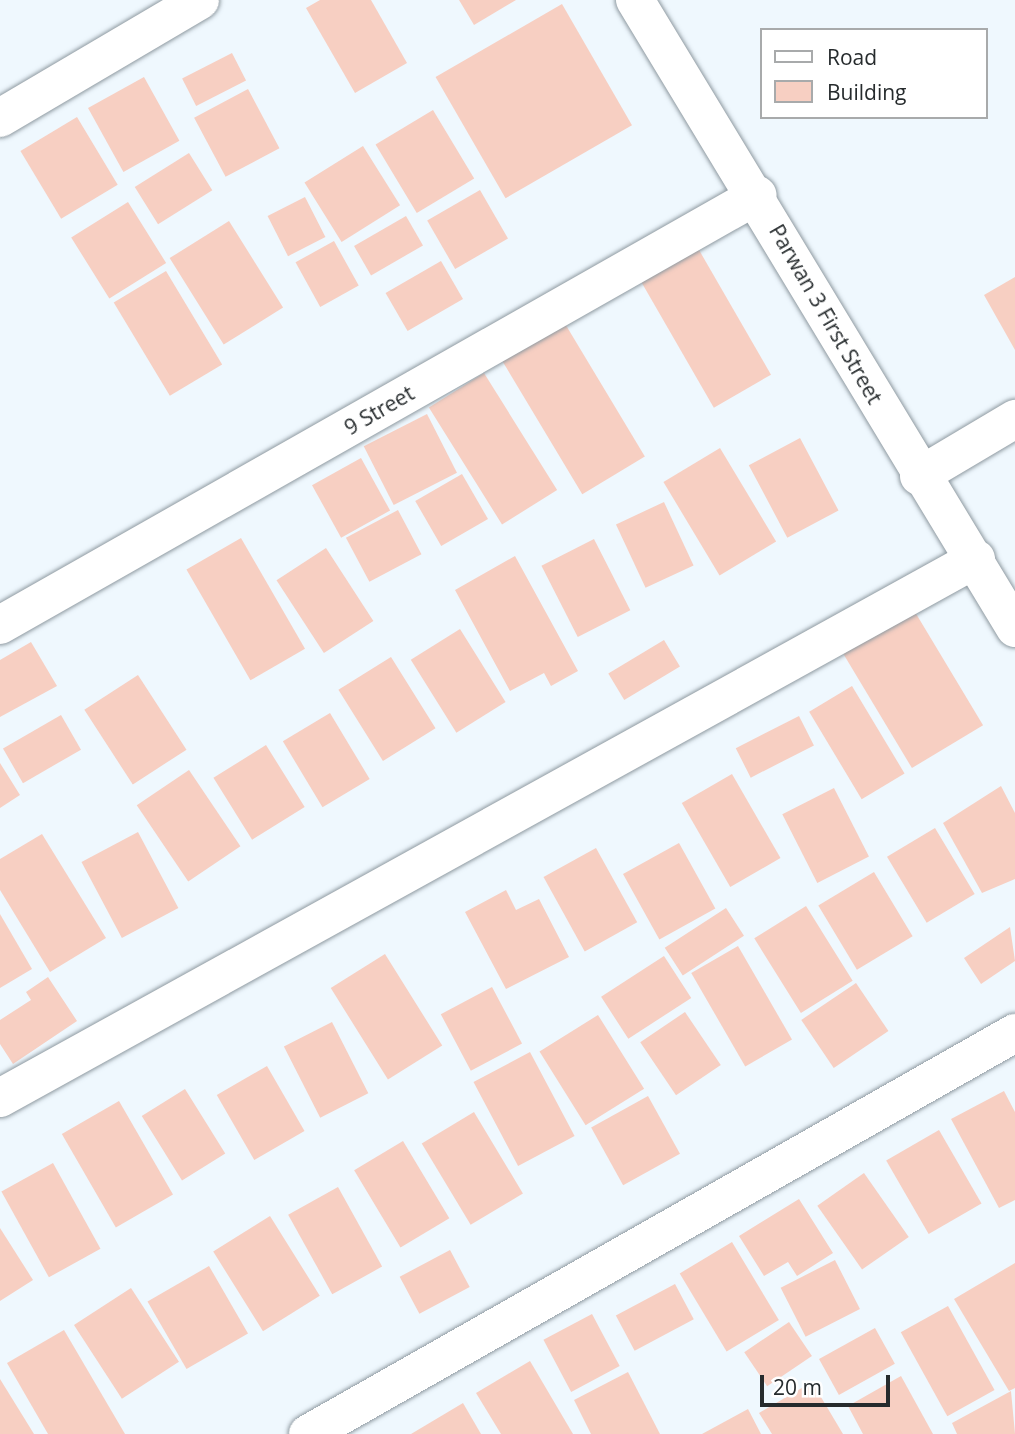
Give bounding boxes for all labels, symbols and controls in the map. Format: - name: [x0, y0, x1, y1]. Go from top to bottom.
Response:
- legend: [760, 28, 987, 119]
- text: Road: [827, 43, 877, 71]
- text: Building: [827, 78, 906, 106]
- street label: Parwan 3 First Street: [764, 220, 888, 408]
- street label: 9 Street: [340, 380, 418, 440]
- scale bar: [763, 1360, 892, 1404]
- text: 20 m: [773, 1373, 822, 1401]

